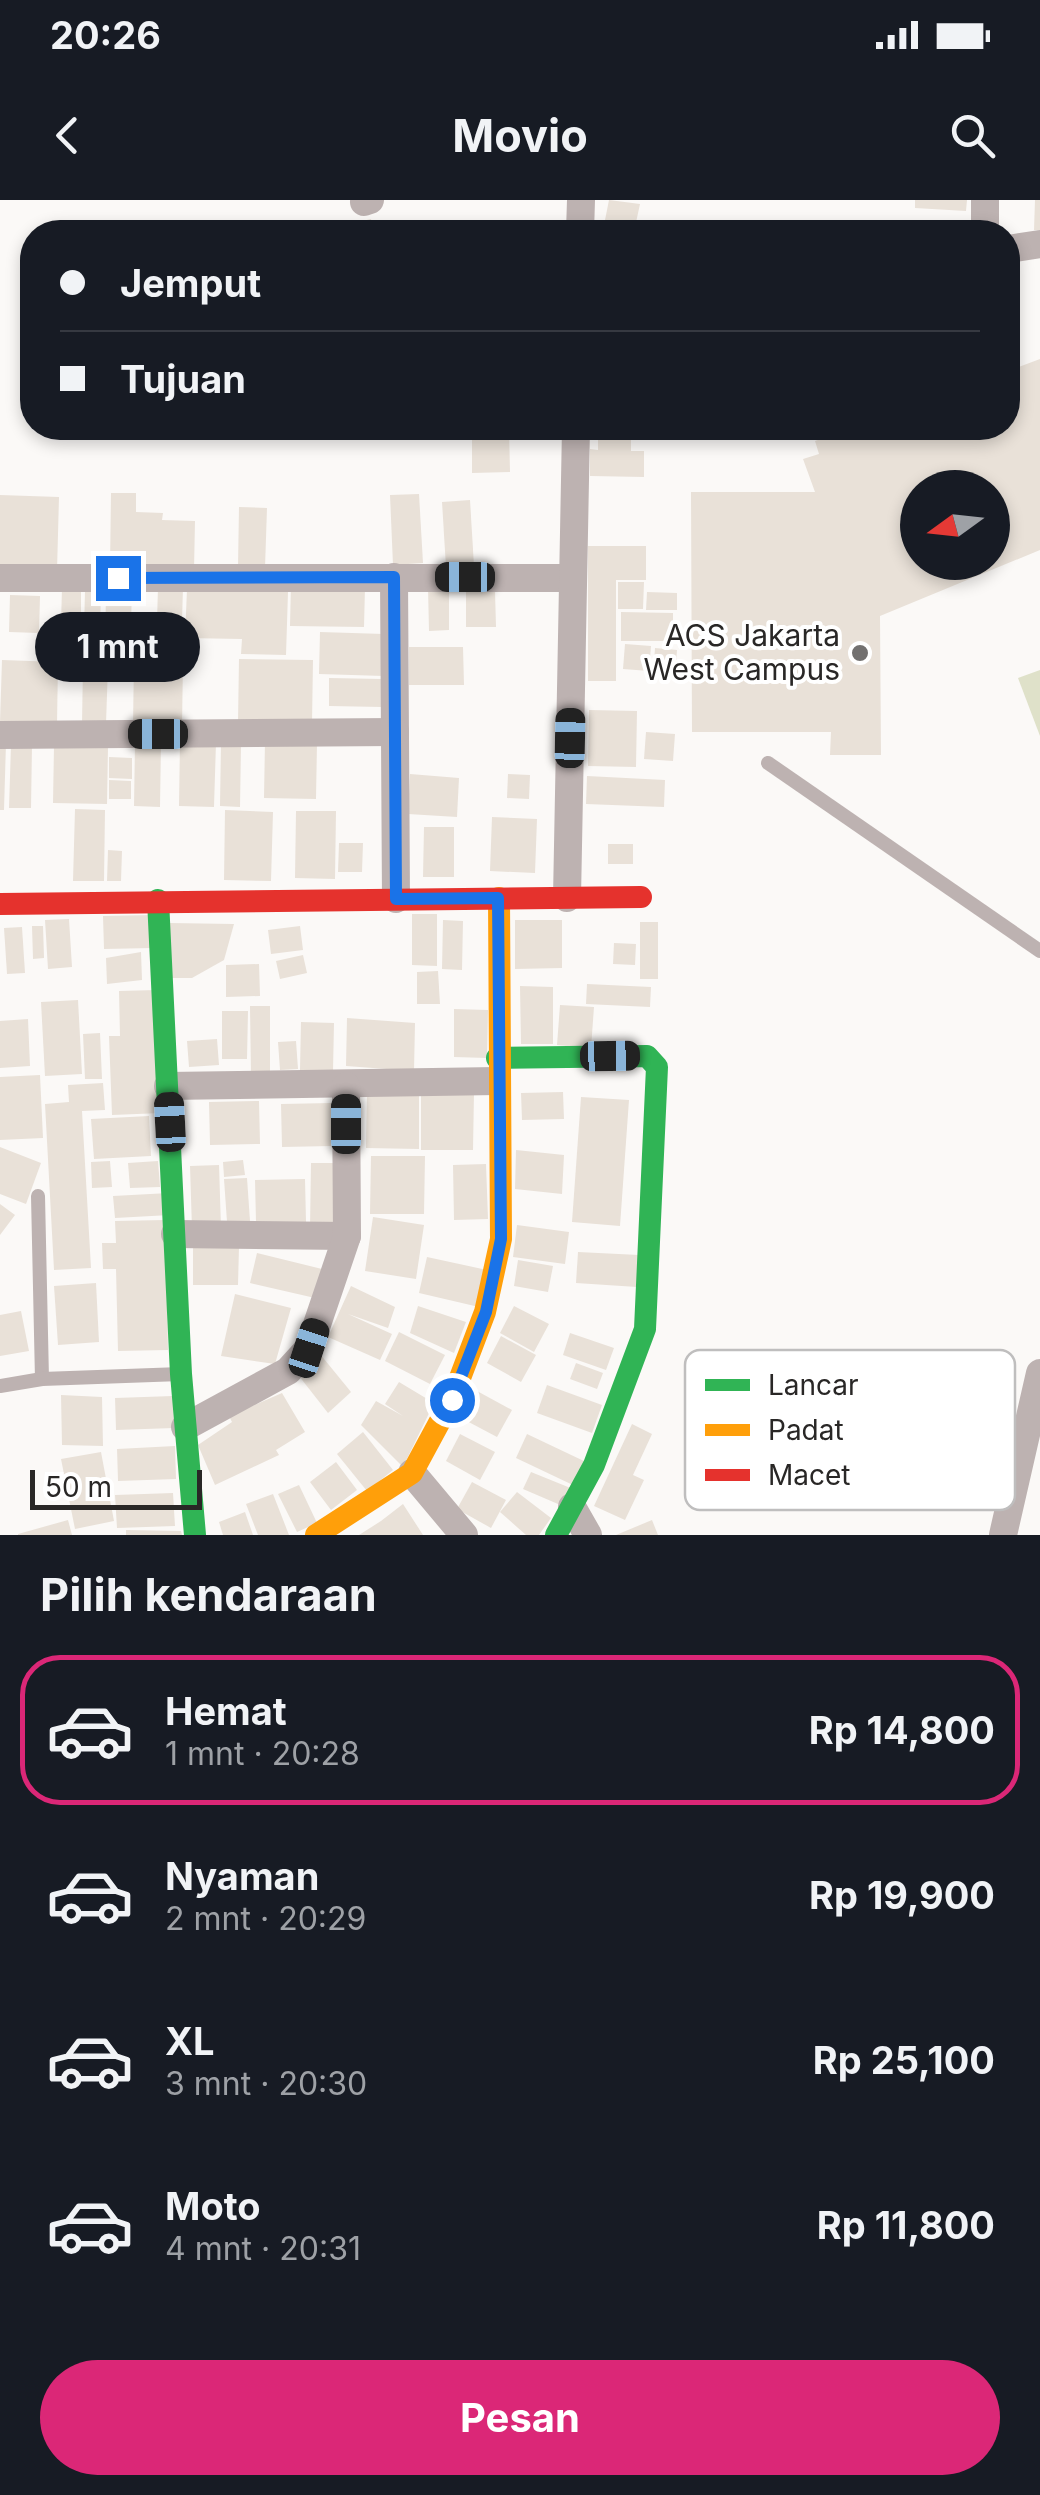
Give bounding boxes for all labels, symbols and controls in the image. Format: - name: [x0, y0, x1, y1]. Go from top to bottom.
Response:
- text: 20:26: [50, 12, 161, 58]
- icon: back: [40, 108, 95, 163]
- text: Movio: [452, 108, 588, 163]
- icon: search: [945, 108, 1000, 163]
- text: Jemput: [120, 260, 261, 306]
- text: Tujuan: [120, 356, 246, 402]
- north arrow: [900, 470, 1010, 580]
- map controls: [900, 470, 1010, 580]
- route end: [96, 556, 141, 601]
- car: [435, 562, 495, 592]
- callout: 1 mnt: [36, 613, 200, 683]
- place label: ACS Jakarta West Campus: [643, 617, 840, 687]
- text: 1 mnt: [76, 627, 159, 666]
- marker: ACS Jakarta West Campus: [849, 642, 871, 664]
- car: [554, 708, 586, 768]
- car: [128, 719, 188, 749]
- car: [580, 1040, 640, 1072]
- car: [153, 1091, 187, 1153]
- car: [331, 1094, 361, 1154]
- car: [285, 1315, 333, 1381]
- legend: [685, 1350, 1015, 1510]
- text: Lancar: [768, 1368, 859, 1402]
- route start: [430, 1378, 475, 1423]
- text: Padat: [768, 1413, 844, 1447]
- text: Macet: [768, 1458, 851, 1492]
- scale bar: [30, 1465, 202, 1510]
- text: 50 m: [45, 1470, 112, 1504]
- text: Pilih kendaraan: [40, 1567, 377, 1622]
- icon: car: [45, 1685, 135, 1775]
- text: Hemat: [165, 1688, 287, 1734]
- text: Rp 14,800: [809, 1707, 995, 1753]
- text: 1 mnt · 20:28: [165, 1734, 360, 1773]
- icon: car: [45, 1850, 135, 1940]
- text: Nyaman: [165, 1853, 319, 1899]
- text: Rp 19,900: [809, 1872, 995, 1918]
- text: 2 mnt · 20:29: [165, 1899, 366, 1938]
- icon: car: [45, 2015, 135, 2105]
- text: XL: [165, 2018, 215, 2064]
- text: Rp 25,100: [813, 2037, 995, 2083]
- text: 3 mnt · 20:30: [165, 2064, 367, 2103]
- icon: car: [45, 2180, 135, 2270]
- text: Moto: [165, 2183, 261, 2229]
- text: Rp 11,800: [817, 2202, 995, 2248]
- text: 4 mnt · 20:31: [165, 2229, 361, 2268]
- button: Pesan: [40, 2360, 1000, 2475]

